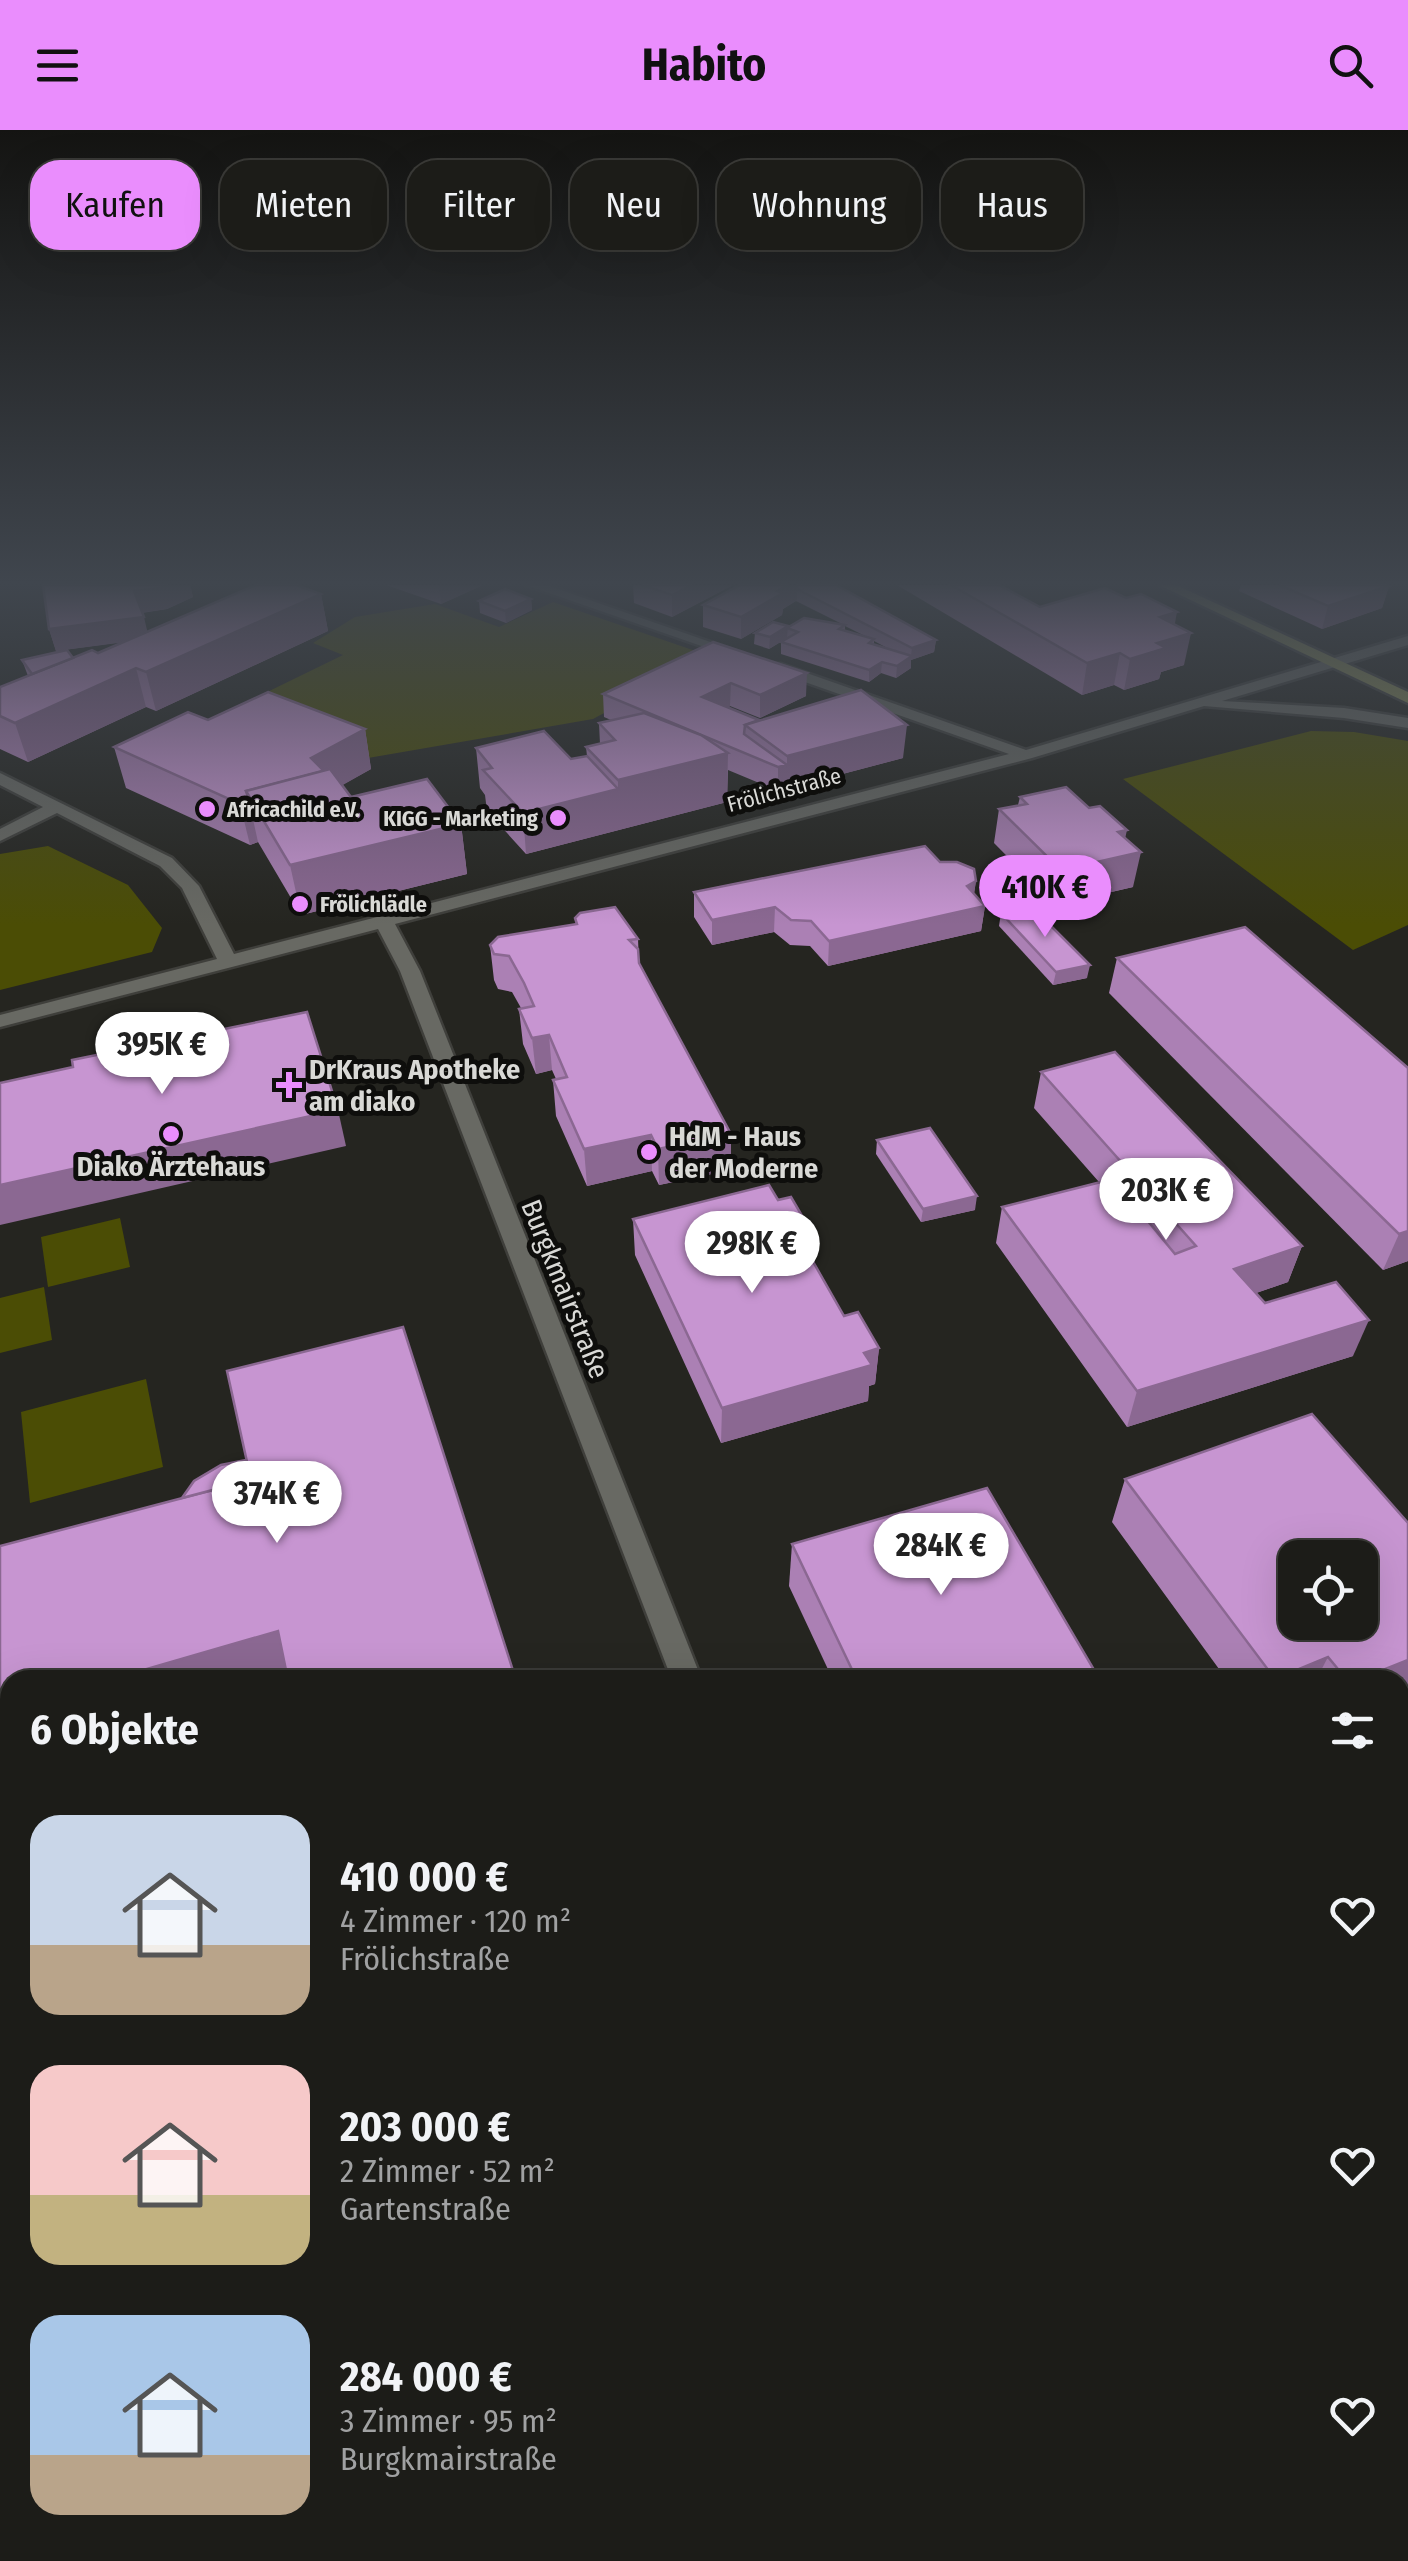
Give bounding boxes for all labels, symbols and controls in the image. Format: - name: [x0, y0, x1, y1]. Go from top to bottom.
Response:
- icon: menu: [30, 38, 85, 93]
- text: Habito: [642, 38, 766, 92]
- icon: search: [1323, 38, 1378, 93]
- chip: Kaufen: [30, 160, 200, 250]
- chip: Mieten: [220, 160, 387, 250]
- chip: Filter: [407, 160, 550, 250]
- chip: Neu: [570, 160, 697, 250]
- chip: Wohnung: [717, 160, 921, 250]
- chip: Haus: [941, 160, 1083, 250]
- street label: Frölichstraße: [724, 762, 844, 818]
- place label: Africachild e.V.: [226, 796, 360, 823]
- marker: Africachild e.V.: [196, 798, 218, 820]
- place label: KIGG - Marketing: [383, 805, 538, 832]
- marker: KIGG - Marketing: [547, 807, 569, 829]
- pin: 410K €: [964, 855, 1126, 940]
- text: 410K €: [1001, 868, 1089, 906]
- place label: Frölichlädle: [320, 891, 427, 918]
- marker: Frölichlädle: [289, 893, 311, 915]
- pin: 395K €: [81, 1012, 243, 1097]
- text: 395K €: [117, 1025, 207, 1063]
- place label: DrKraus Apotheke am diako: [309, 1053, 520, 1118]
- marker: DrKraus Apotheke am diako: [278, 1074, 300, 1096]
- place label: HdM - Haus der Moderne: [669, 1120, 818, 1185]
- marker: Diako Ärztehaus: [160, 1123, 182, 1145]
- marker: HdM - Haus der Moderne: [638, 1141, 660, 1163]
- place label: Diako Ärztehaus: [77, 1150, 265, 1183]
- pin: 203K €: [1085, 1158, 1247, 1243]
- text: 203K €: [1121, 1171, 1211, 1209]
- street label: Burgkmairstraße: [514, 1195, 616, 1383]
- pin: 298K €: [671, 1211, 833, 1296]
- text: 298K €: [707, 1224, 797, 1262]
- pin: 374K €: [196, 1461, 358, 1546]
- text: 374K €: [234, 1474, 320, 1512]
- pin: 284K €: [860, 1513, 1022, 1598]
- text: 284K €: [896, 1526, 986, 1564]
- map controls: [1278, 1540, 1378, 1640]
- button: locate: [1278, 1540, 1378, 1640]
- icon: filters: [1325, 1703, 1380, 1758]
- text: 6 Objekte: [30, 1705, 199, 1755]
- text: 410 000 €: [340, 1852, 508, 1902]
- icon: home: [110, 1855, 230, 1975]
- icon: heart: [1325, 1888, 1380, 1943]
- text: 4 Zimmer · 120 m²: [340, 1902, 571, 1940]
- text: Frölichstraße: [340, 1940, 510, 1978]
- text: 203 000 €: [340, 2102, 511, 2152]
- icon: home: [110, 2105, 230, 2225]
- icon: heart: [1325, 2138, 1380, 2193]
- text: 2 Zimmer · 52 m²: [340, 2152, 555, 2190]
- text: Gartenstraße: [340, 2190, 511, 2228]
- text: 284 000 €: [340, 2352, 512, 2402]
- icon: home: [110, 2355, 230, 2475]
- icon: heart: [1325, 2388, 1380, 2443]
- text: 3 Zimmer · 95 m²: [340, 2402, 557, 2440]
- text: Burgkmairstraße: [340, 2440, 557, 2478]

